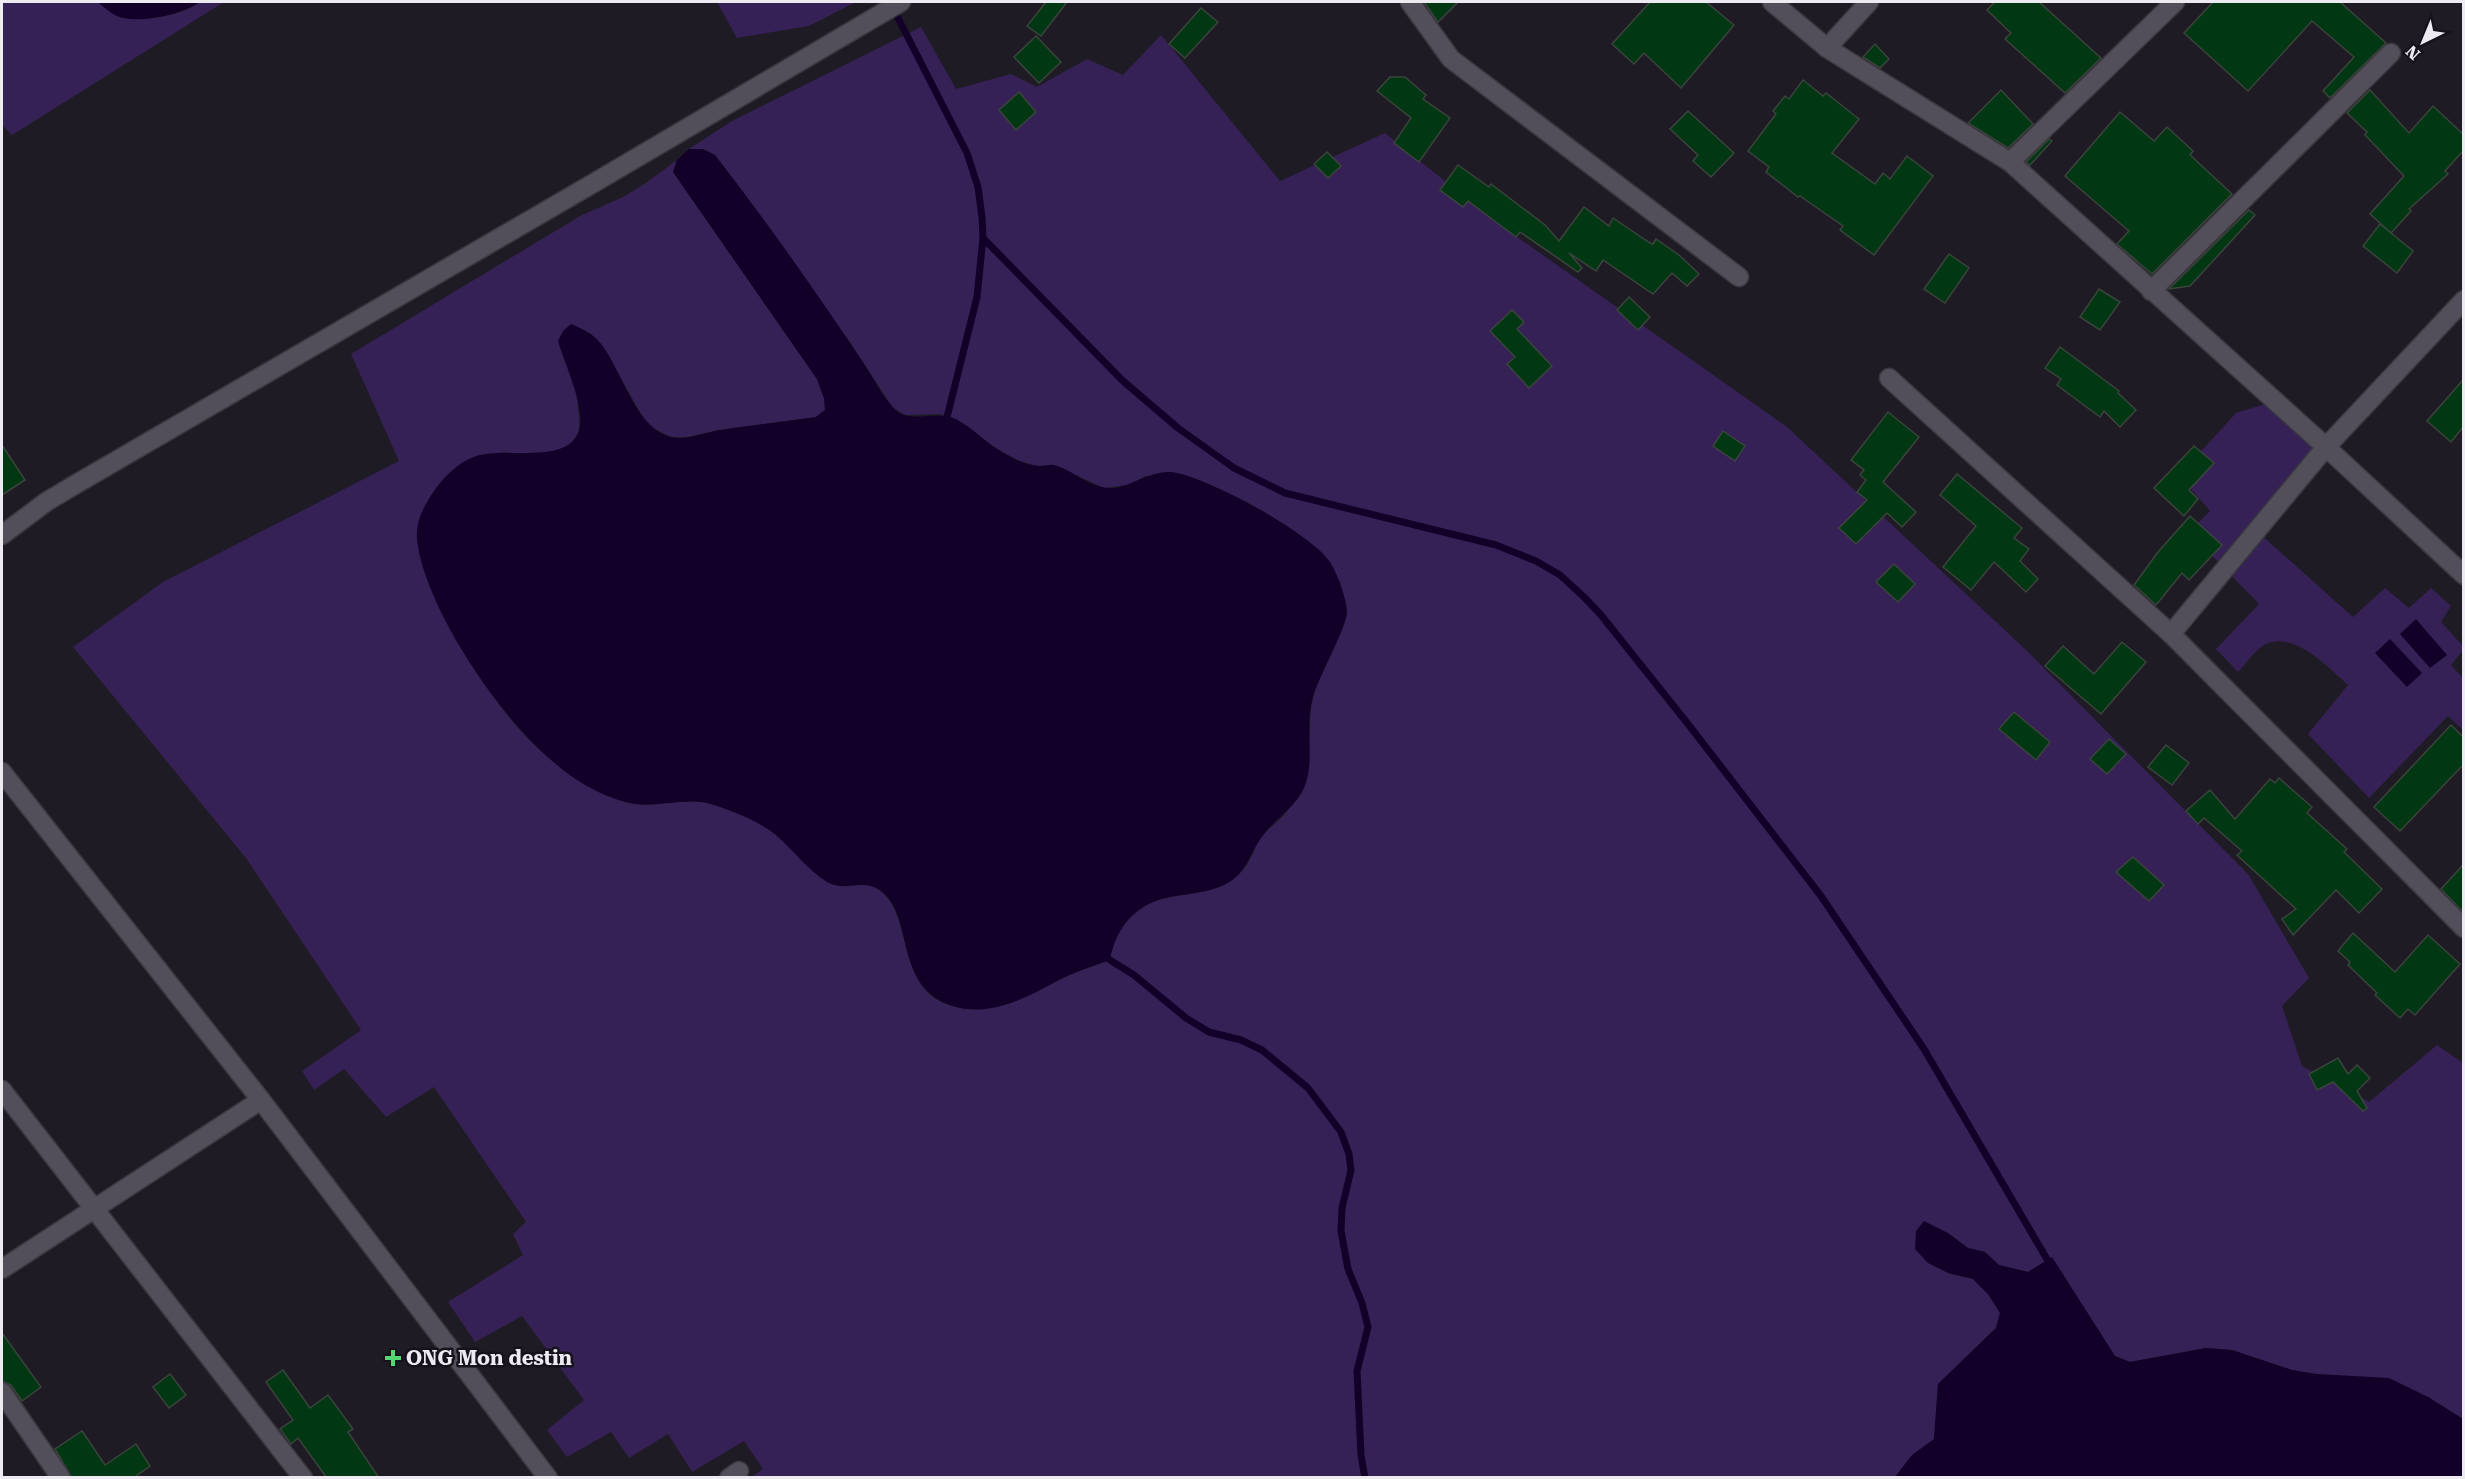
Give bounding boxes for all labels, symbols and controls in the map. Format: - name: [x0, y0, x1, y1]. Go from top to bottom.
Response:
- north arrow: [2393, 12, 2453, 72]
- text: N: [2402, 41, 2424, 64]
- place label: ONG Mon destin: [406, 1346, 573, 1370]
- marker: ONG Mon destin: [384, 1349, 402, 1367]

